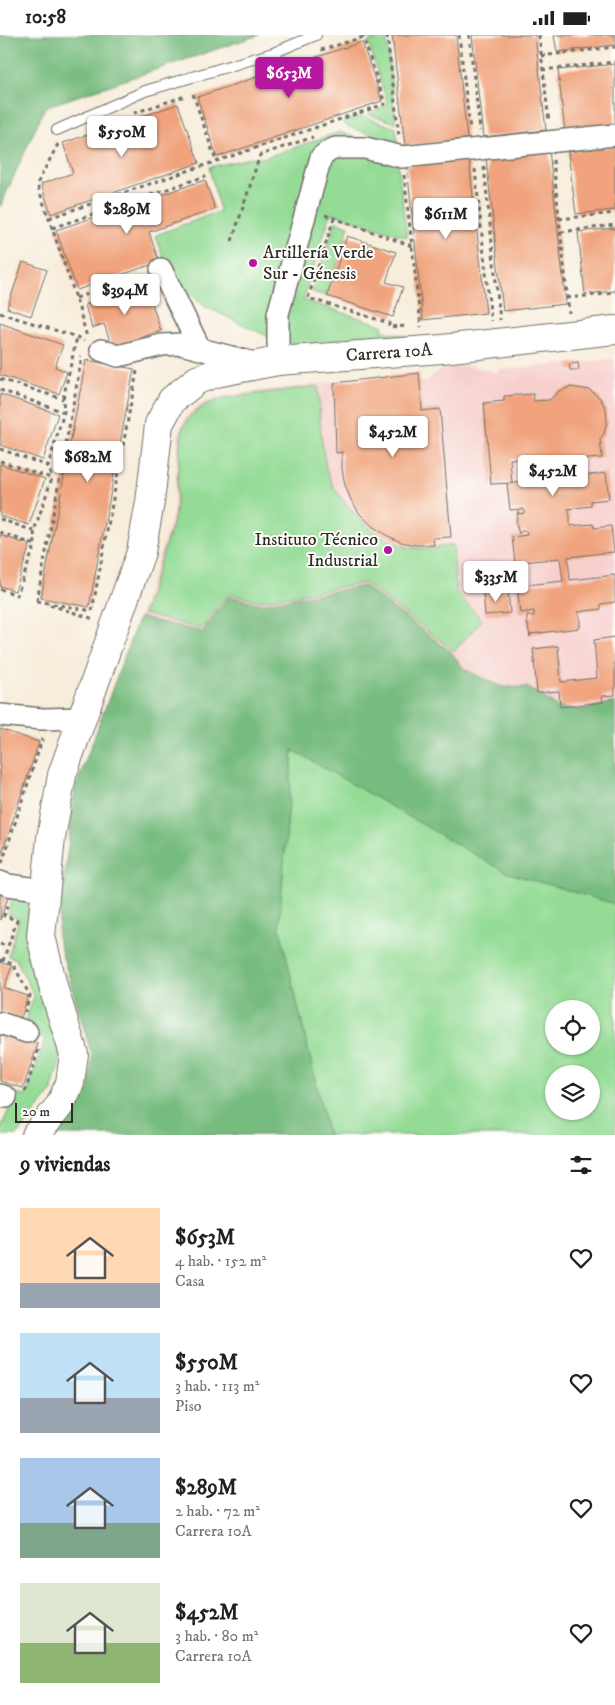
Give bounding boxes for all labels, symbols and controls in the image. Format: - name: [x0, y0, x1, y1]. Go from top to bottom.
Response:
- text: 10:58: [25, 6, 66, 29]
- pin: $653M: [254, 57, 324, 99]
- text: $653M: [266, 63, 312, 83]
- pin: $550M: [87, 115, 157, 158]
- text: $550M: [98, 122, 146, 142]
- pin: $289M: [92, 193, 162, 235]
- pin: $611M: [411, 197, 481, 240]
- text: $289M: [103, 199, 151, 219]
- text: $611M: [424, 204, 468, 224]
- place label: Artillería Verde Sur - Génesis: [263, 242, 374, 285]
- marker: Artillería Verde Sur - Génesis: [247, 257, 259, 269]
- pin: $394M: [90, 273, 160, 316]
- text: $394M: [102, 280, 148, 300]
- street label: Carrera 10A: [345, 339, 433, 367]
- pin: $452M: [358, 415, 428, 458]
- text: $452M: [369, 422, 417, 442]
- pin: $682M: [53, 441, 123, 483]
- text: $682M: [64, 447, 112, 467]
- pin: $452M: [518, 455, 588, 497]
- text: $452M: [529, 461, 577, 481]
- place label: Instituto Técnico Industrial: [254, 529, 379, 572]
- marker: Instituto Técnico Industrial: [382, 544, 394, 556]
- pin: $335M: [461, 561, 531, 603]
- text: $335M: [474, 567, 518, 587]
- map controls: [545, 1000, 600, 1120]
- button: locate: [545, 1000, 600, 1055]
- button: layers: [545, 1065, 600, 1120]
- scale bar: [15, 1100, 72, 1123]
- text: 20 m: [22, 1103, 50, 1121]
- icon: filters: [567, 1151, 595, 1179]
- text: 9 viviendas: [20, 1152, 110, 1178]
- text: $653M: [175, 1225, 235, 1251]
- icon: home: [60, 1228, 120, 1288]
- icon: heart: [567, 1244, 595, 1272]
- text: 4 hab. · 152 m²: [175, 1251, 267, 1271]
- text: Casa: [175, 1271, 205, 1291]
- text: $550M: [175, 1350, 238, 1376]
- icon: home: [60, 1353, 120, 1413]
- icon: heart: [567, 1369, 595, 1397]
- text: 3 hab. · 113 m²: [175, 1376, 259, 1396]
- text: Piso: [175, 1396, 202, 1416]
- text: $289M: [175, 1475, 237, 1501]
- icon: home: [60, 1478, 120, 1538]
- icon: heart: [567, 1494, 595, 1522]
- text: 2 hab. · 72 m²: [175, 1501, 260, 1521]
- text: Carrera 10A: [175, 1521, 252, 1541]
- text: $452M: [175, 1600, 238, 1626]
- icon: home: [60, 1603, 120, 1663]
- icon: heart: [567, 1619, 595, 1647]
- text: 3 hab. · 80 m²: [175, 1626, 258, 1646]
- text: Carrera 10A: [175, 1646, 252, 1666]

